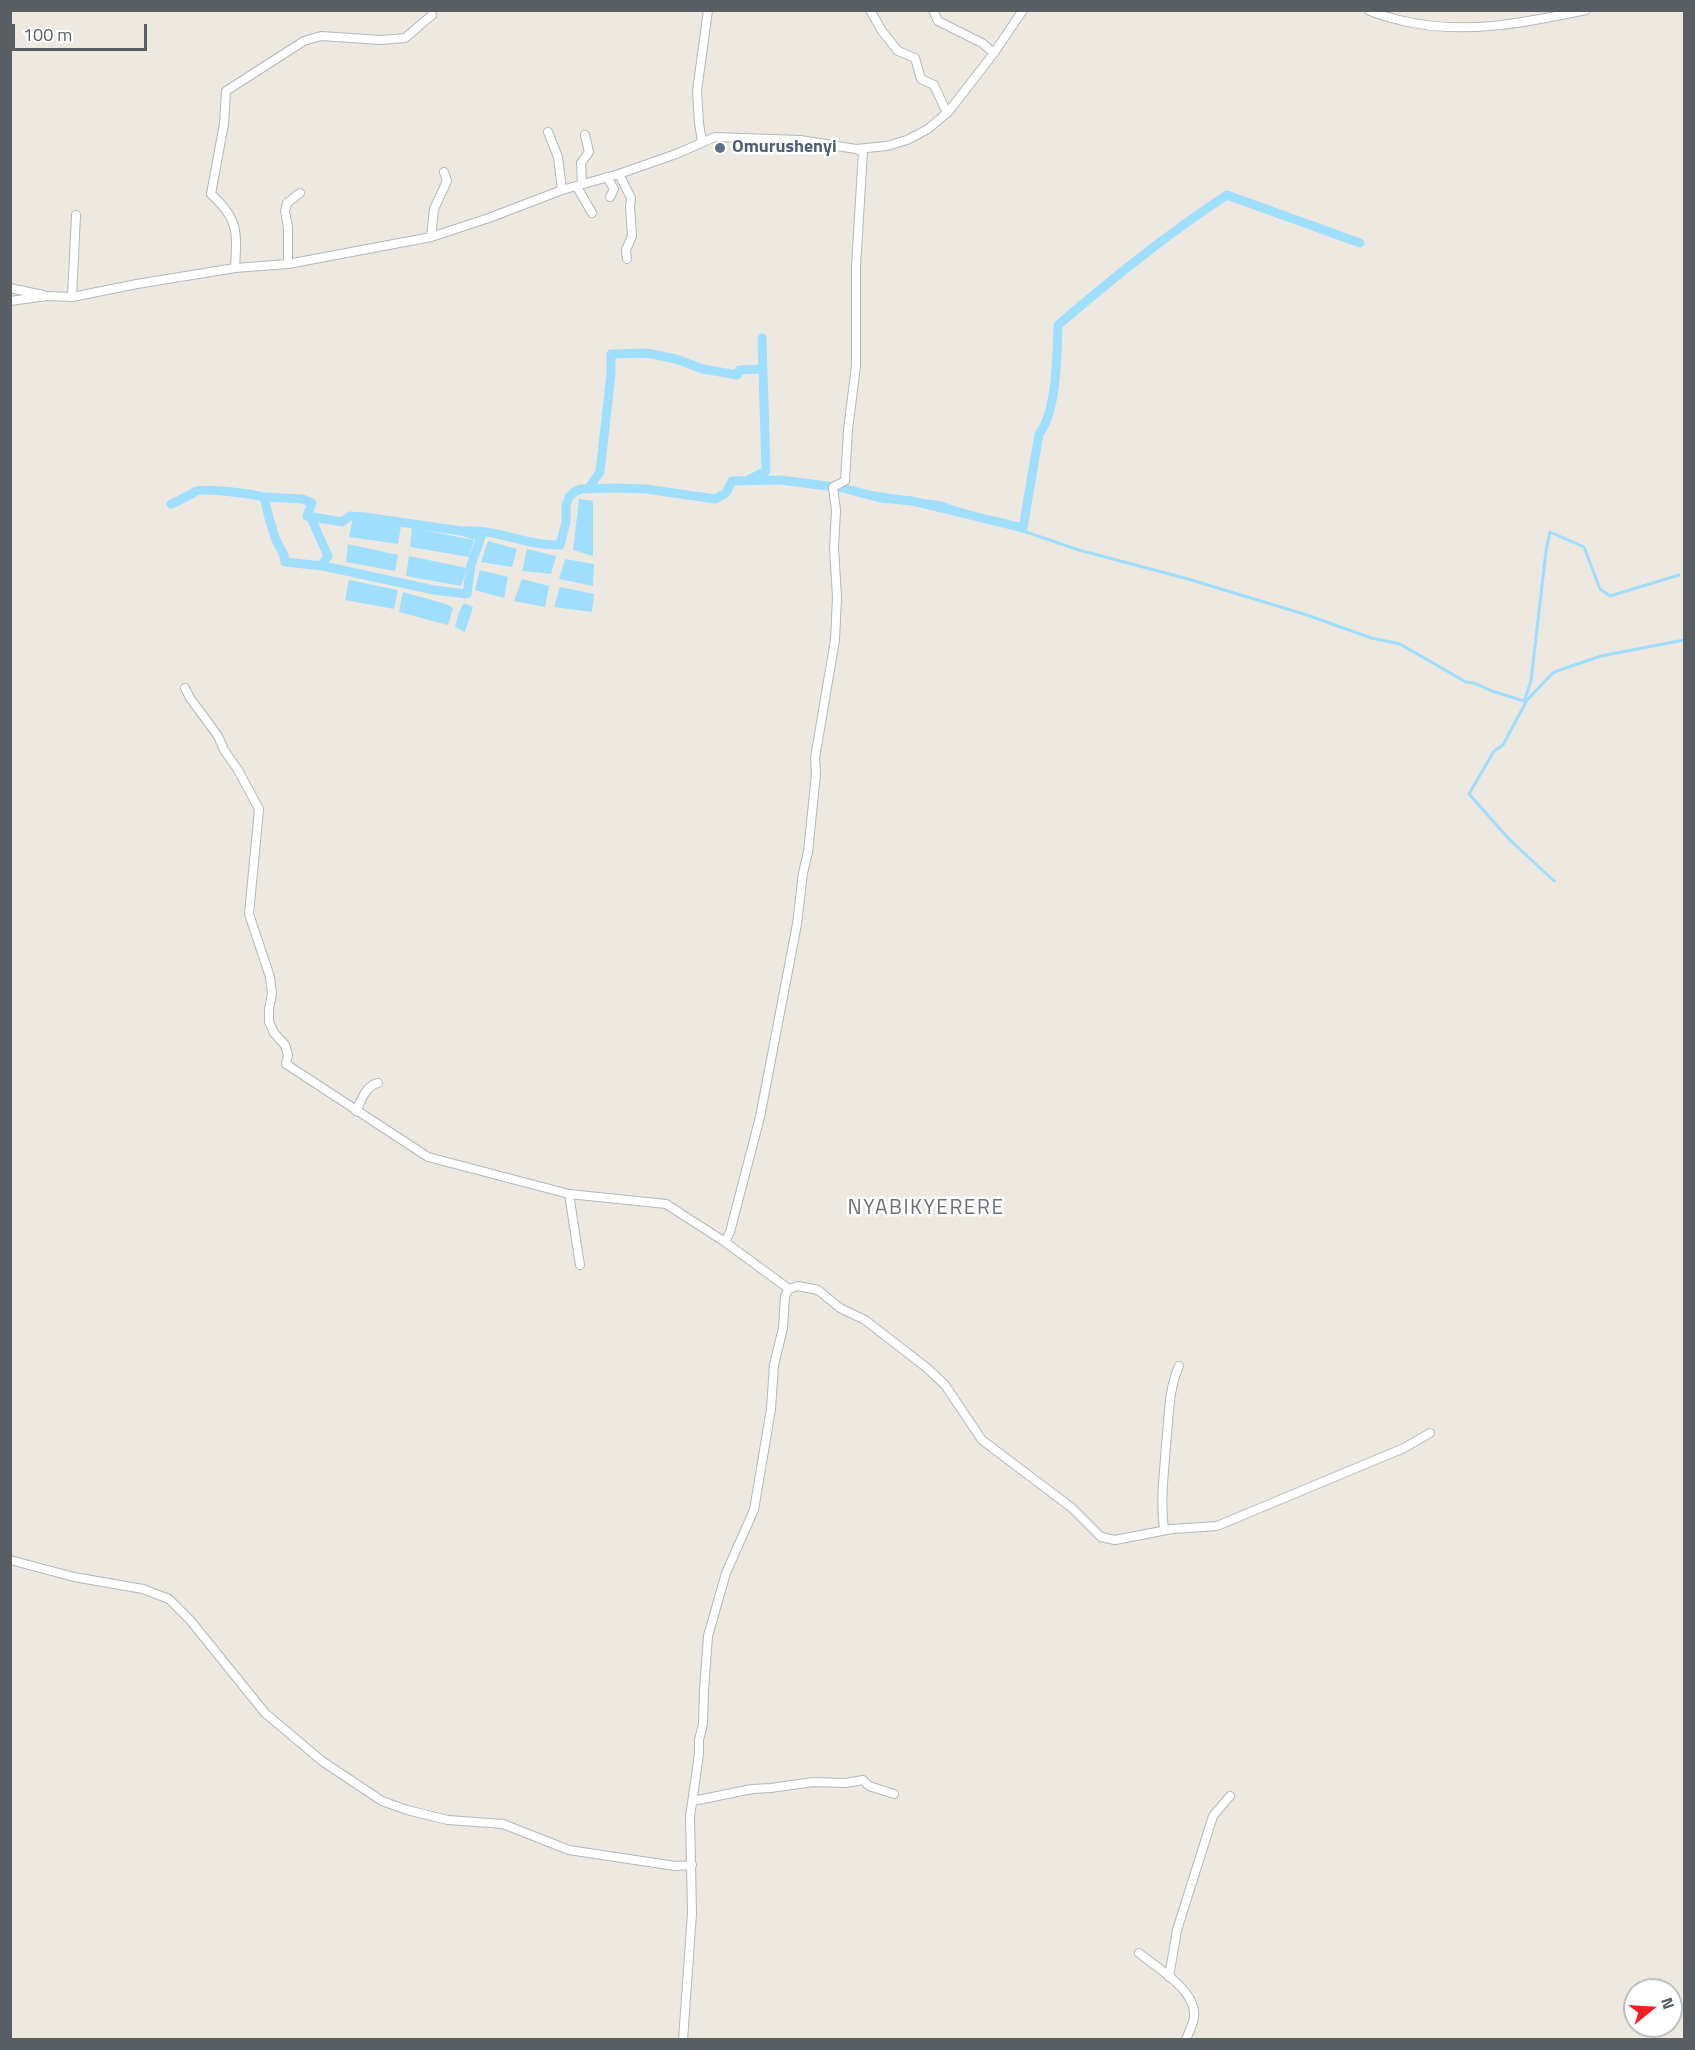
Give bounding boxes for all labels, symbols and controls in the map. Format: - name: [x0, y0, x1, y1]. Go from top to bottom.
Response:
- scale bar: [15, 12, 150, 50]
- text: 100 m: [23, 21, 72, 48]
- place label: Omurushenyi: [732, 137, 837, 159]
- marker: Omurushenyi: [713, 141, 727, 155]
- district label: NYABIKYERERE: [847, 1196, 1005, 1222]
- north arrow: [1623, 1978, 1683, 2038]
- text: N: [1655, 1994, 1681, 2012]

